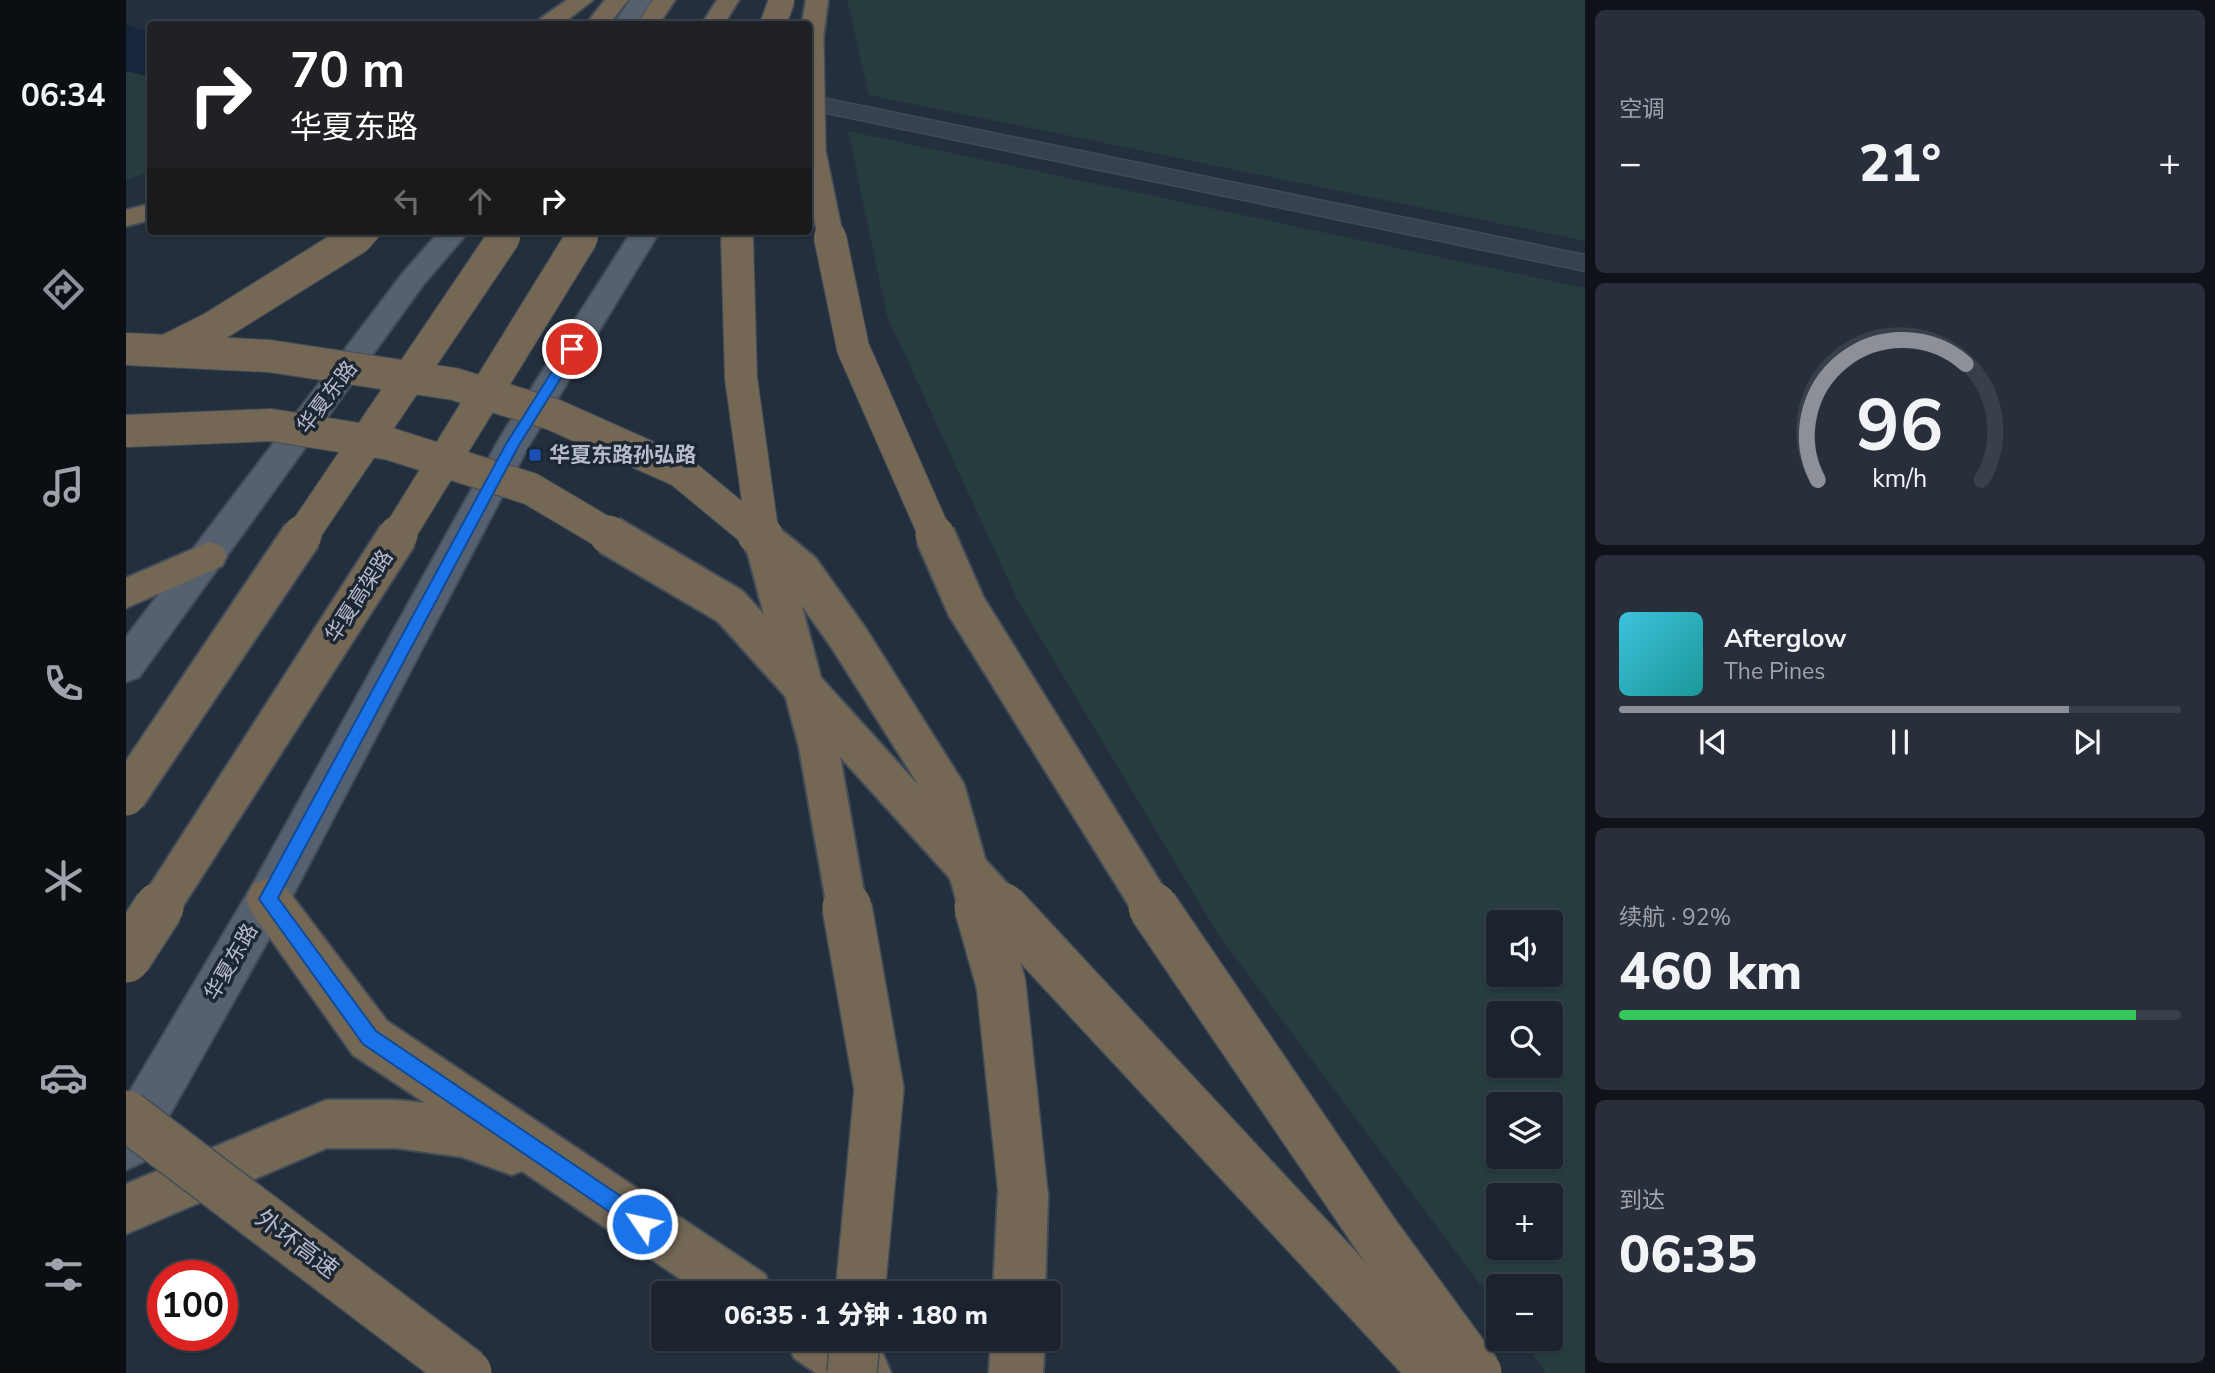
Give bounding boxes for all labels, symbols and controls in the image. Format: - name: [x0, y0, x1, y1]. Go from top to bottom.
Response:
- text: 70 m: [290, 37, 405, 104]
- icon: right: [175, 49, 266, 140]
- text: 06:34: [21, 74, 105, 117]
- text: 空调: [1619, 94, 1665, 125]
- text: 华夏东路: [290, 106, 418, 149]
- text: 21°: [1859, 128, 1941, 199]
- text: −: [1619, 138, 1642, 189]
- text: +: [2158, 138, 2181, 189]
- icon: left: [388, 182, 426, 220]
- icon: ahead: [461, 182, 499, 220]
- icon: right: [534, 182, 572, 220]
- icon: directions: [39, 265, 88, 314]
- pin: [542, 319, 602, 379]
- icon: arrive: [553, 330, 591, 368]
- street label: 华夏东路: [291, 355, 363, 439]
- text: 96: [1856, 376, 1944, 476]
- place label: 华夏东路孙弘路: [549, 441, 696, 469]
- marker: 华夏东路孙弘路: [527, 447, 543, 463]
- icon: music: [39, 462, 88, 511]
- text: km/h: [1872, 462, 1928, 496]
- street label: 华夏高架路: [319, 544, 399, 648]
- text: Afterglow: [1724, 621, 1847, 656]
- text: The Pines: [1724, 656, 1825, 687]
- icon: phone: [39, 659, 88, 708]
- icon: previous: [1694, 723, 1732, 761]
- icon: pause: [1881, 723, 1919, 761]
- icon: next: [2068, 723, 2106, 761]
- icon: climate: [39, 856, 88, 905]
- text: 续航 · 92%: [1619, 902, 1731, 933]
- map controls: [1486, 910, 1563, 1351]
- button: sound: [1486, 910, 1563, 987]
- street label: 华夏东路: [198, 919, 264, 1005]
- text: 460 km: [1619, 936, 1802, 1007]
- button: search: [1486, 1001, 1563, 1078]
- icon: car: [39, 1053, 88, 1102]
- button: layers: [1486, 1092, 1563, 1169]
- button: +: [1486, 1183, 1563, 1260]
- text: 到达: [1619, 1185, 1665, 1216]
- position arrow: [605, 1187, 679, 1261]
- street label: 外环高速: [249, 1202, 345, 1286]
- text: 06:35: [1619, 1219, 1757, 1290]
- icon: filters: [39, 1250, 88, 1299]
- speed limit sign: 100: [147, 1260, 238, 1351]
- button: −: [1486, 1274, 1563, 1351]
- text: 06:35 · 1 分钟 · 180 m: [724, 1298, 988, 1333]

